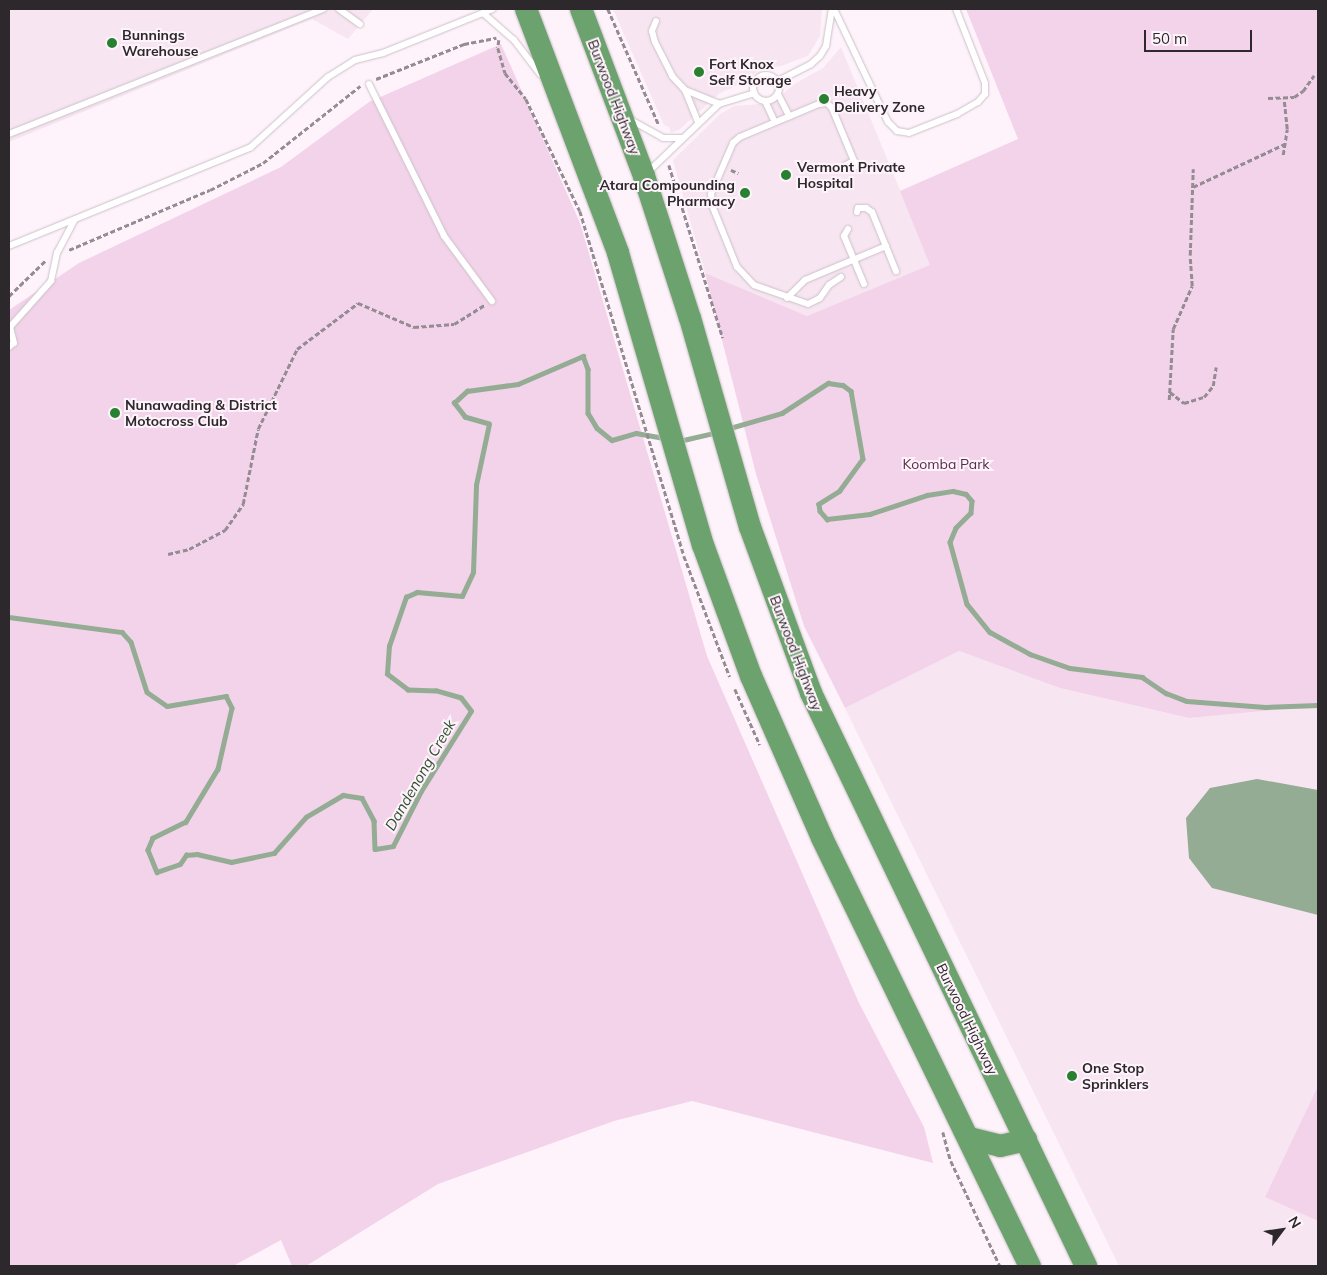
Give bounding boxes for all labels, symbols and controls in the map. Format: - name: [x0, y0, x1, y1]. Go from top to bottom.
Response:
- scale bar: [1147, 20, 1254, 52]
- place label: Bunnings Warehouse: [122, 27, 198, 59]
- text: 50 m: [1152, 29, 1187, 48]
- marker: Bunnings Warehouse: [106, 37, 118, 49]
- street label: Burwood Highway: [584, 37, 644, 157]
- place label: Fort Knox Self Storage: [709, 56, 791, 88]
- marker: Fort Knox Self Storage: [693, 66, 705, 78]
- place label: Heavy Delivery Zone: [834, 83, 925, 115]
- marker: Heavy Delivery Zone: [818, 93, 830, 105]
- place label: Vermont Private Hospital: [797, 159, 905, 192]
- marker: Vermont Private Hospital: [779, 168, 793, 182]
- place label: Atara Compounding Pharmacy: [600, 177, 735, 210]
- marker: Atara Compounding Pharmacy: [739, 187, 751, 199]
- place label: Nunawading & District Motocross Club: [125, 397, 277, 430]
- marker: Nunawading & District Motocross Club: [109, 407, 121, 419]
- park label: Koomba Park: [903, 456, 989, 472]
- street label: Burwood Highway: [766, 593, 826, 713]
- water label: Dandenong Creek: [381, 716, 459, 834]
- street label: Burwood Highway: [933, 961, 1001, 1077]
- place label: One Stop Sprinklers: [1082, 1060, 1149, 1092]
- marker: One Stop Sprinklers: [1066, 1070, 1078, 1082]
- north arrow: [1257, 1205, 1307, 1255]
- text: N: [1284, 1213, 1305, 1231]

